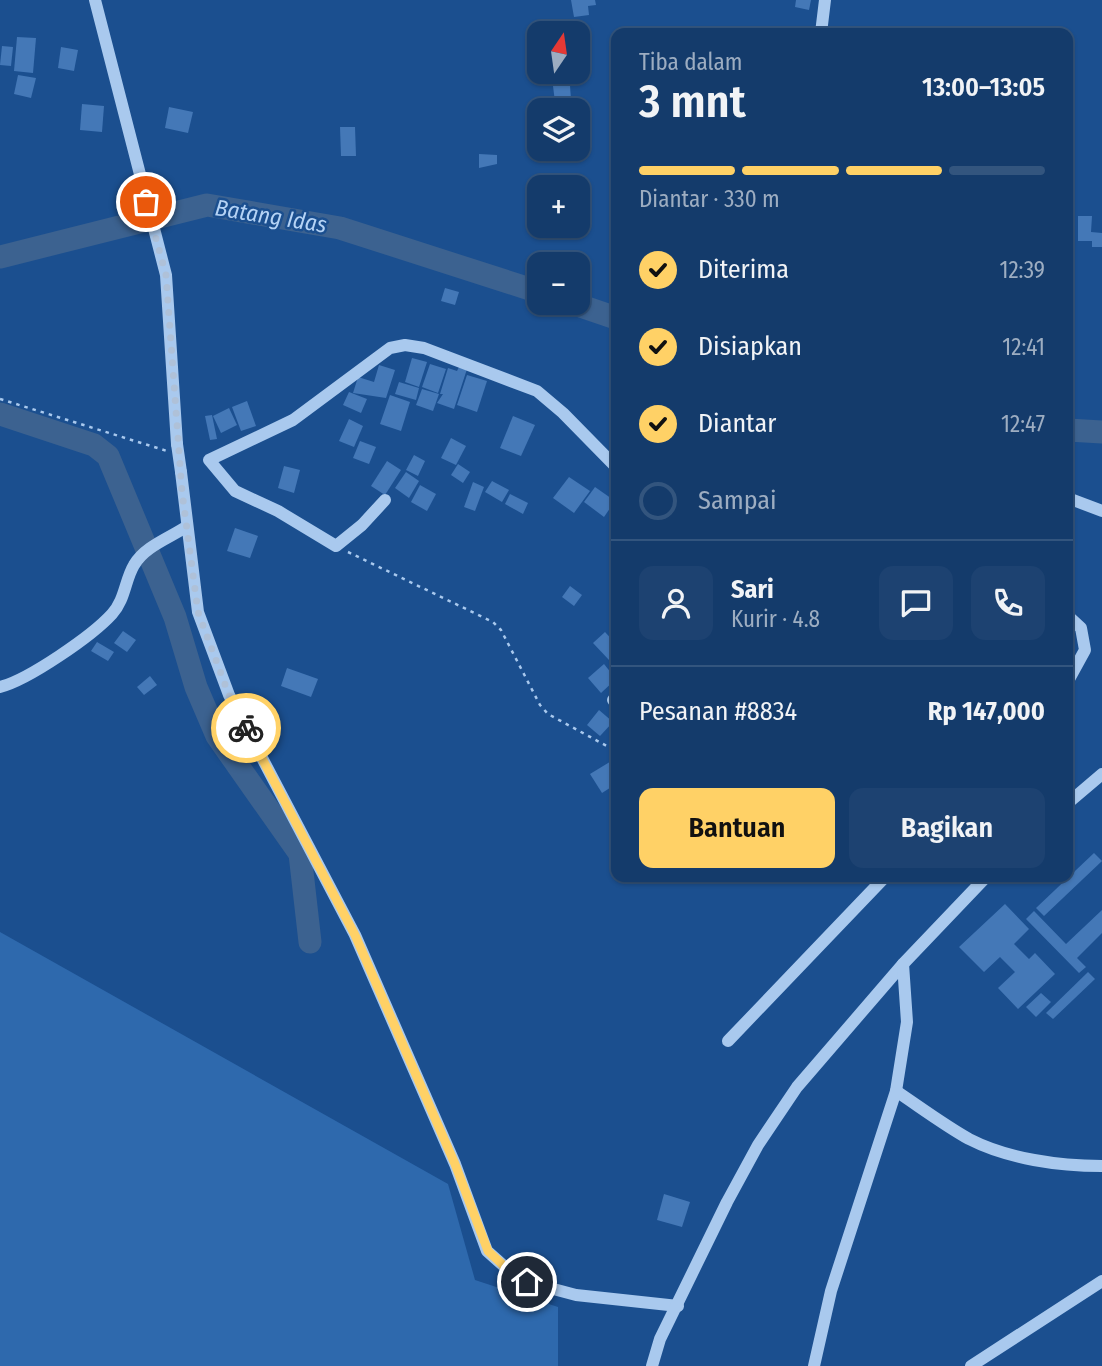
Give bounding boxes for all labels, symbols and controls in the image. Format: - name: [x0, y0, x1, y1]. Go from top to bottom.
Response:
- north arrow: [527, 21, 590, 84]
- map controls: [527, 21, 590, 315]
- text: Tiba dalam: [639, 48, 742, 76]
- text: 13:00–13:05: [922, 72, 1045, 103]
- text: 3 mnt: [639, 74, 746, 129]
- button: layers: [527, 98, 590, 161]
- pin: [116, 172, 176, 232]
- button: +: [527, 175, 590, 238]
- icon: bag: [127, 183, 165, 221]
- text: Diantar · 330 m: [639, 185, 780, 213]
- water label: Batang Idas: [213, 193, 329, 239]
- icon: check: [639, 251, 677, 289]
- button: −: [527, 252, 590, 315]
- text: Diterima: [698, 254, 789, 285]
- text: 12:39: [1000, 256, 1045, 284]
- icon: check: [639, 328, 677, 366]
- text: Disiapkan: [698, 331, 802, 362]
- text: 12:41: [1002, 333, 1045, 361]
- icon: check: [639, 405, 677, 443]
- text: Diantar: [698, 408, 776, 439]
- text: 12:47: [1001, 410, 1045, 438]
- text: Sampai: [698, 485, 777, 516]
- button: person: [639, 566, 713, 640]
- button: chat: [879, 566, 953, 640]
- button: phone: [971, 566, 1045, 640]
- text: Sari: [731, 574, 774, 605]
- text: Kurir · 4.8: [731, 605, 820, 633]
- courier: [211, 693, 281, 763]
- text: Pesanan #8834: [639, 696, 797, 727]
- text: Rp 147,000: [928, 696, 1045, 727]
- icon: bike: [227, 709, 265, 747]
- button: Bantuan: [639, 788, 835, 868]
- button: Bagikan: [849, 788, 1045, 868]
- pin: [497, 1252, 557, 1312]
- icon: home: [508, 1263, 546, 1301]

